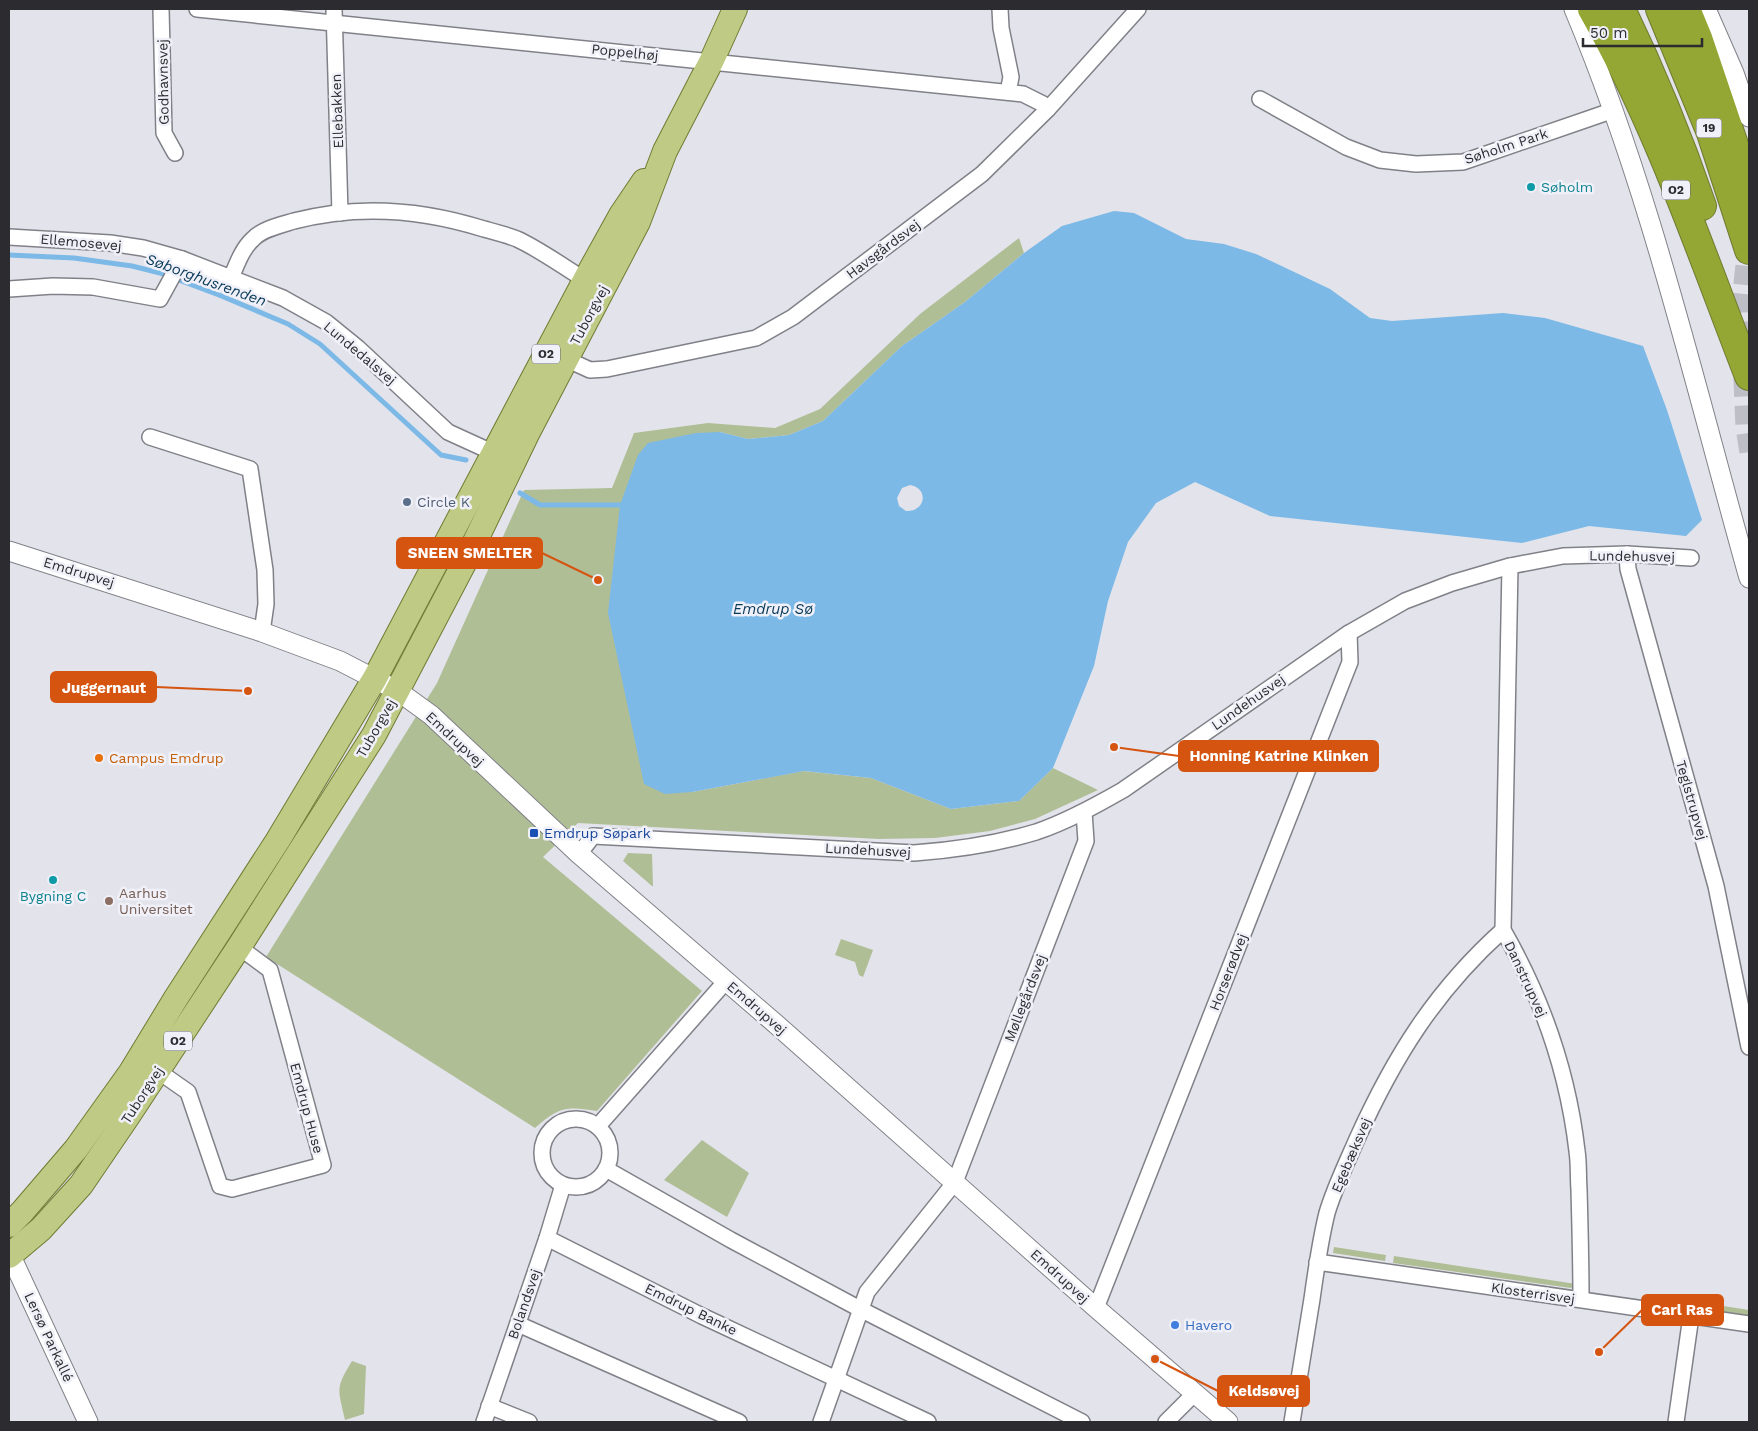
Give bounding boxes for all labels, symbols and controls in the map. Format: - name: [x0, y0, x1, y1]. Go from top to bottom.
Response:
- scale bar: [1583, 15, 1702, 47]
- text: 50 m: [1590, 24, 1627, 42]
- street label: Godhavnsvej: [154, 39, 172, 125]
- street label: Poppelhøj: [591, 41, 659, 63]
- street label: Ellebakken: [328, 73, 346, 149]
- road number: 19: [1696, 119, 1722, 138]
- street label: Søholm Park: [1462, 125, 1550, 167]
- place label: Søholm: [1541, 179, 1593, 195]
- road number: O2: [1662, 180, 1690, 200]
- marker: Søholm: [1525, 181, 1537, 193]
- street label: Havsgårdsvej: [843, 216, 923, 282]
- street label: Ellemosevej: [40, 230, 122, 254]
- water label: Søborghusrenden: [143, 250, 269, 310]
- street label: Tuborgvej: [567, 282, 611, 348]
- street label: Lundedalsvej: [321, 318, 399, 388]
- road number: O2: [532, 344, 560, 364]
- place label: Circle K: [417, 494, 470, 510]
- marker: Circle K: [401, 496, 413, 508]
- callout: SNEEN SMELTER: [397, 538, 542, 568]
- text: SNEEN SMELTER: [408, 544, 533, 562]
- street label: Lundehusvej: [1589, 547, 1675, 565]
- street label: Emdrupvej: [42, 554, 116, 590]
- water label: Emdrup Sø: [733, 600, 813, 618]
- street label: Lundehusvej: [1208, 671, 1288, 733]
- callout: Juggernaut: [51, 672, 156, 702]
- text: Juggernaut: [62, 679, 147, 697]
- street label: Tuborgvej: [353, 696, 399, 760]
- street label: Emdrupvej: [423, 708, 487, 770]
- callout: Honning Katrine Klinken: [1179, 741, 1378, 771]
- text: Honning Katrine Klinken: [1189, 747, 1369, 765]
- place label: Campus Emdrup: [109, 750, 224, 766]
- marker: Campus Emdrup: [93, 752, 105, 764]
- street label: Teglstrupvej: [1673, 758, 1711, 842]
- place label: Emdrup Søpark: [544, 825, 651, 841]
- marker: Emdrup Søpark: [528, 827, 540, 839]
- street label: Lundehusvej: [825, 840, 911, 860]
- marker: Bygning C: [47, 874, 59, 886]
- place label: Aarhus Universitet: [119, 885, 193, 917]
- place label: Bygning C: [20, 888, 86, 904]
- marker: Aarhus Universitet: [103, 895, 115, 907]
- street label: Horserødvej: [1206, 931, 1250, 1013]
- street label: Danstrupvej: [1501, 938, 1551, 1020]
- street label: Møllegårdsvej: [1001, 952, 1049, 1044]
- street label: Emdrupvej: [724, 978, 790, 1038]
- road number: O2: [164, 1032, 192, 1050]
- street label: Emdrup Huse: [287, 1061, 327, 1155]
- street label: Tuborgvej: [118, 1063, 166, 1127]
- street label: Egebæksvej: [1328, 1115, 1374, 1195]
- street label: Emdrupvej: [1027, 1246, 1093, 1306]
- street label: Bolandsvej: [504, 1267, 544, 1341]
- street label: Klosterrisvej: [1490, 1279, 1576, 1307]
- street label: Emdrup Banke: [642, 1280, 740, 1338]
- street label: Lersø Parkallé: [21, 1290, 77, 1384]
- callout: Carl Ras: [1642, 1295, 1723, 1325]
- text: Carl Ras: [1651, 1301, 1713, 1319]
- place label: Havero: [1185, 1317, 1232, 1333]
- marker: Havero: [1169, 1319, 1181, 1331]
- callout: Keldsøvej: [1218, 1376, 1309, 1406]
- text: Keldsøvej: [1229, 1382, 1299, 1400]

